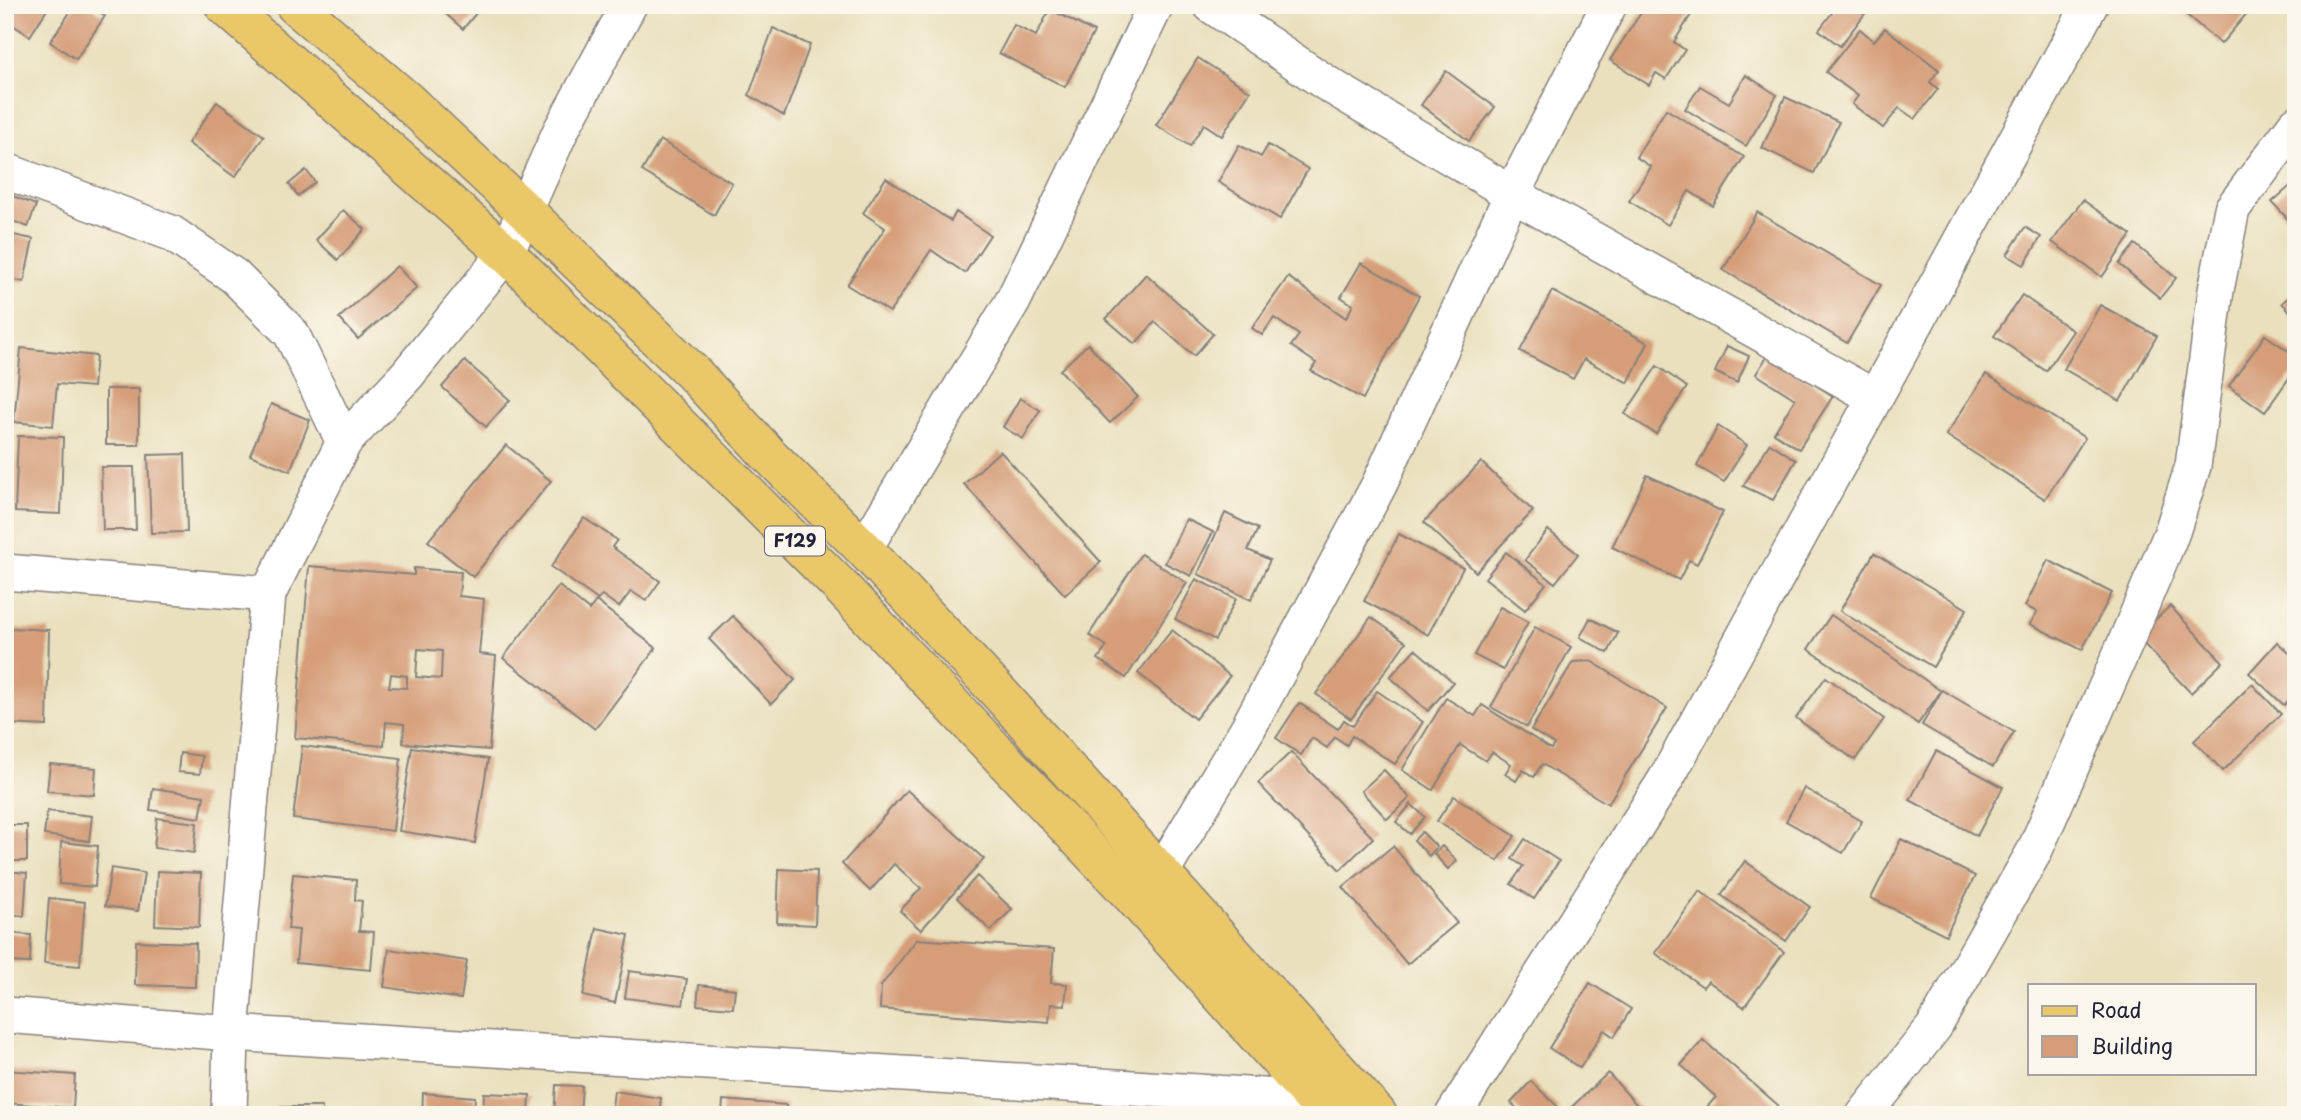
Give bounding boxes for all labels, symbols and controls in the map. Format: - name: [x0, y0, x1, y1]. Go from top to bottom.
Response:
- road number: F129: [765, 526, 825, 556]
- legend: [2028, 984, 2256, 1074]
- text: Road: [2091, 993, 2142, 1025]
- text: Building: [2091, 1029, 2173, 1061]

